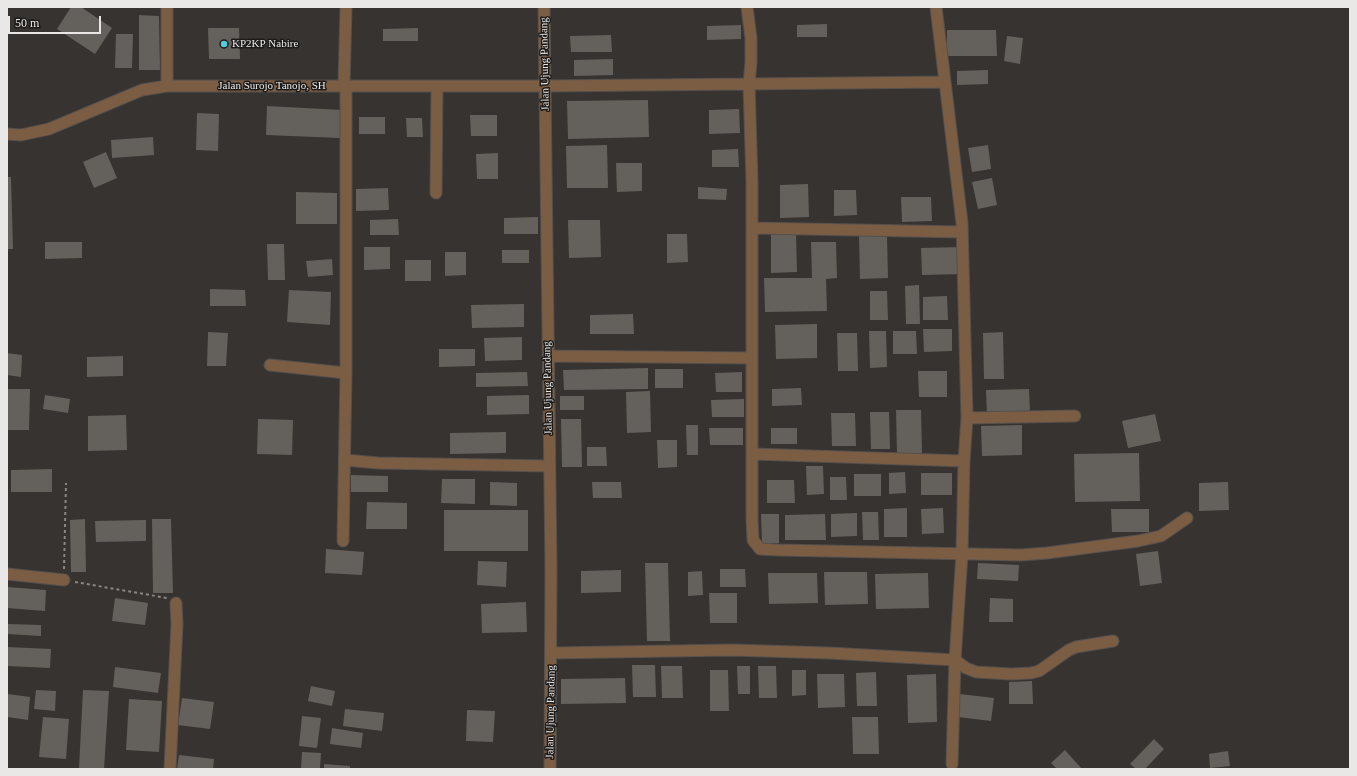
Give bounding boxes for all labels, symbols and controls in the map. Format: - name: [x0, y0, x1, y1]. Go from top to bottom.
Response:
- scale bar: [10, 8, 103, 34]
- text: 50 m: [15, 16, 39, 30]
- street label: Jalan Ujung Pandang: [538, 17, 552, 111]
- place label: KP2KP Nabire: [232, 37, 298, 51]
- marker: KP2KP Nabire: [219, 39, 229, 49]
- street label: Jalan Surojo Tanojo, SH: [218, 79, 326, 93]
- street label: Jalan Ujung Pandang: [541, 341, 555, 435]
- street label: Jalan Ujung Pandang: [544, 665, 558, 759]

